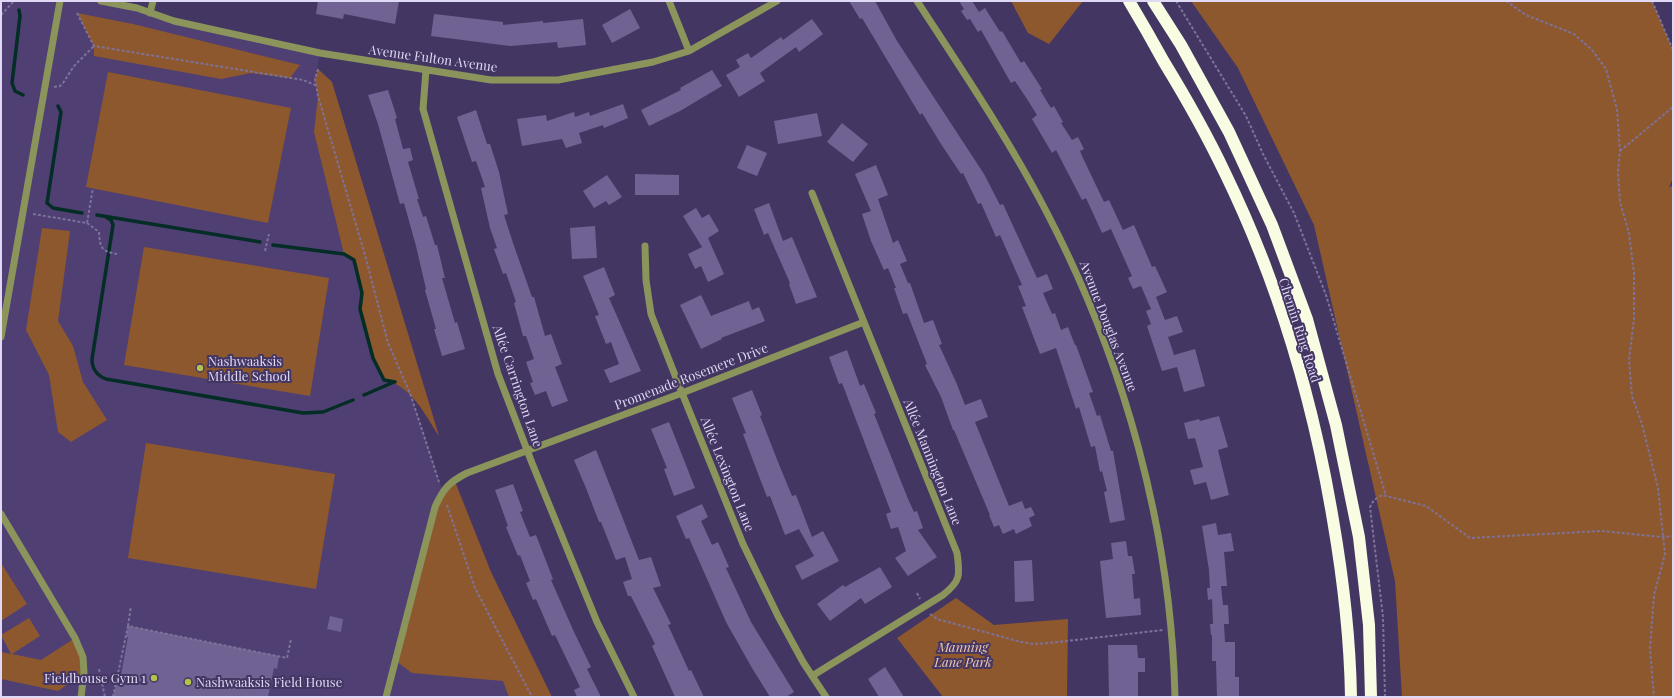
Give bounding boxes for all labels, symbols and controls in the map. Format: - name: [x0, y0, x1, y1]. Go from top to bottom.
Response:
- street label: Avenue Fulton Avenue: [367, 40, 499, 75]
- street label: Avenue Douglas Avenue: [1076, 257, 1142, 394]
- street label: Chemin Ring Road: [1276, 275, 1326, 385]
- street label: Allée Carrington Lane: [489, 321, 548, 450]
- street label: Promenade Rosemere Drive: [612, 338, 770, 413]
- place label: Nashwaaksis Middle School: [208, 352, 291, 384]
- marker: Nashwaaksis Middle School: [195, 363, 205, 373]
- street label: Allée Mannington Lane: [900, 395, 967, 528]
- street label: Allée Lexington Lane: [697, 413, 759, 534]
- park label: Manning Lane Park: [933, 638, 992, 670]
- place label: Fieldhouse Gym 1: [44, 669, 146, 686]
- marker: Fieldhouse Gym 1: [149, 673, 159, 683]
- place label: Nashwaaksis Field House: [196, 673, 343, 690]
- marker: Nashwaaksis Field House: [183, 677, 193, 687]

